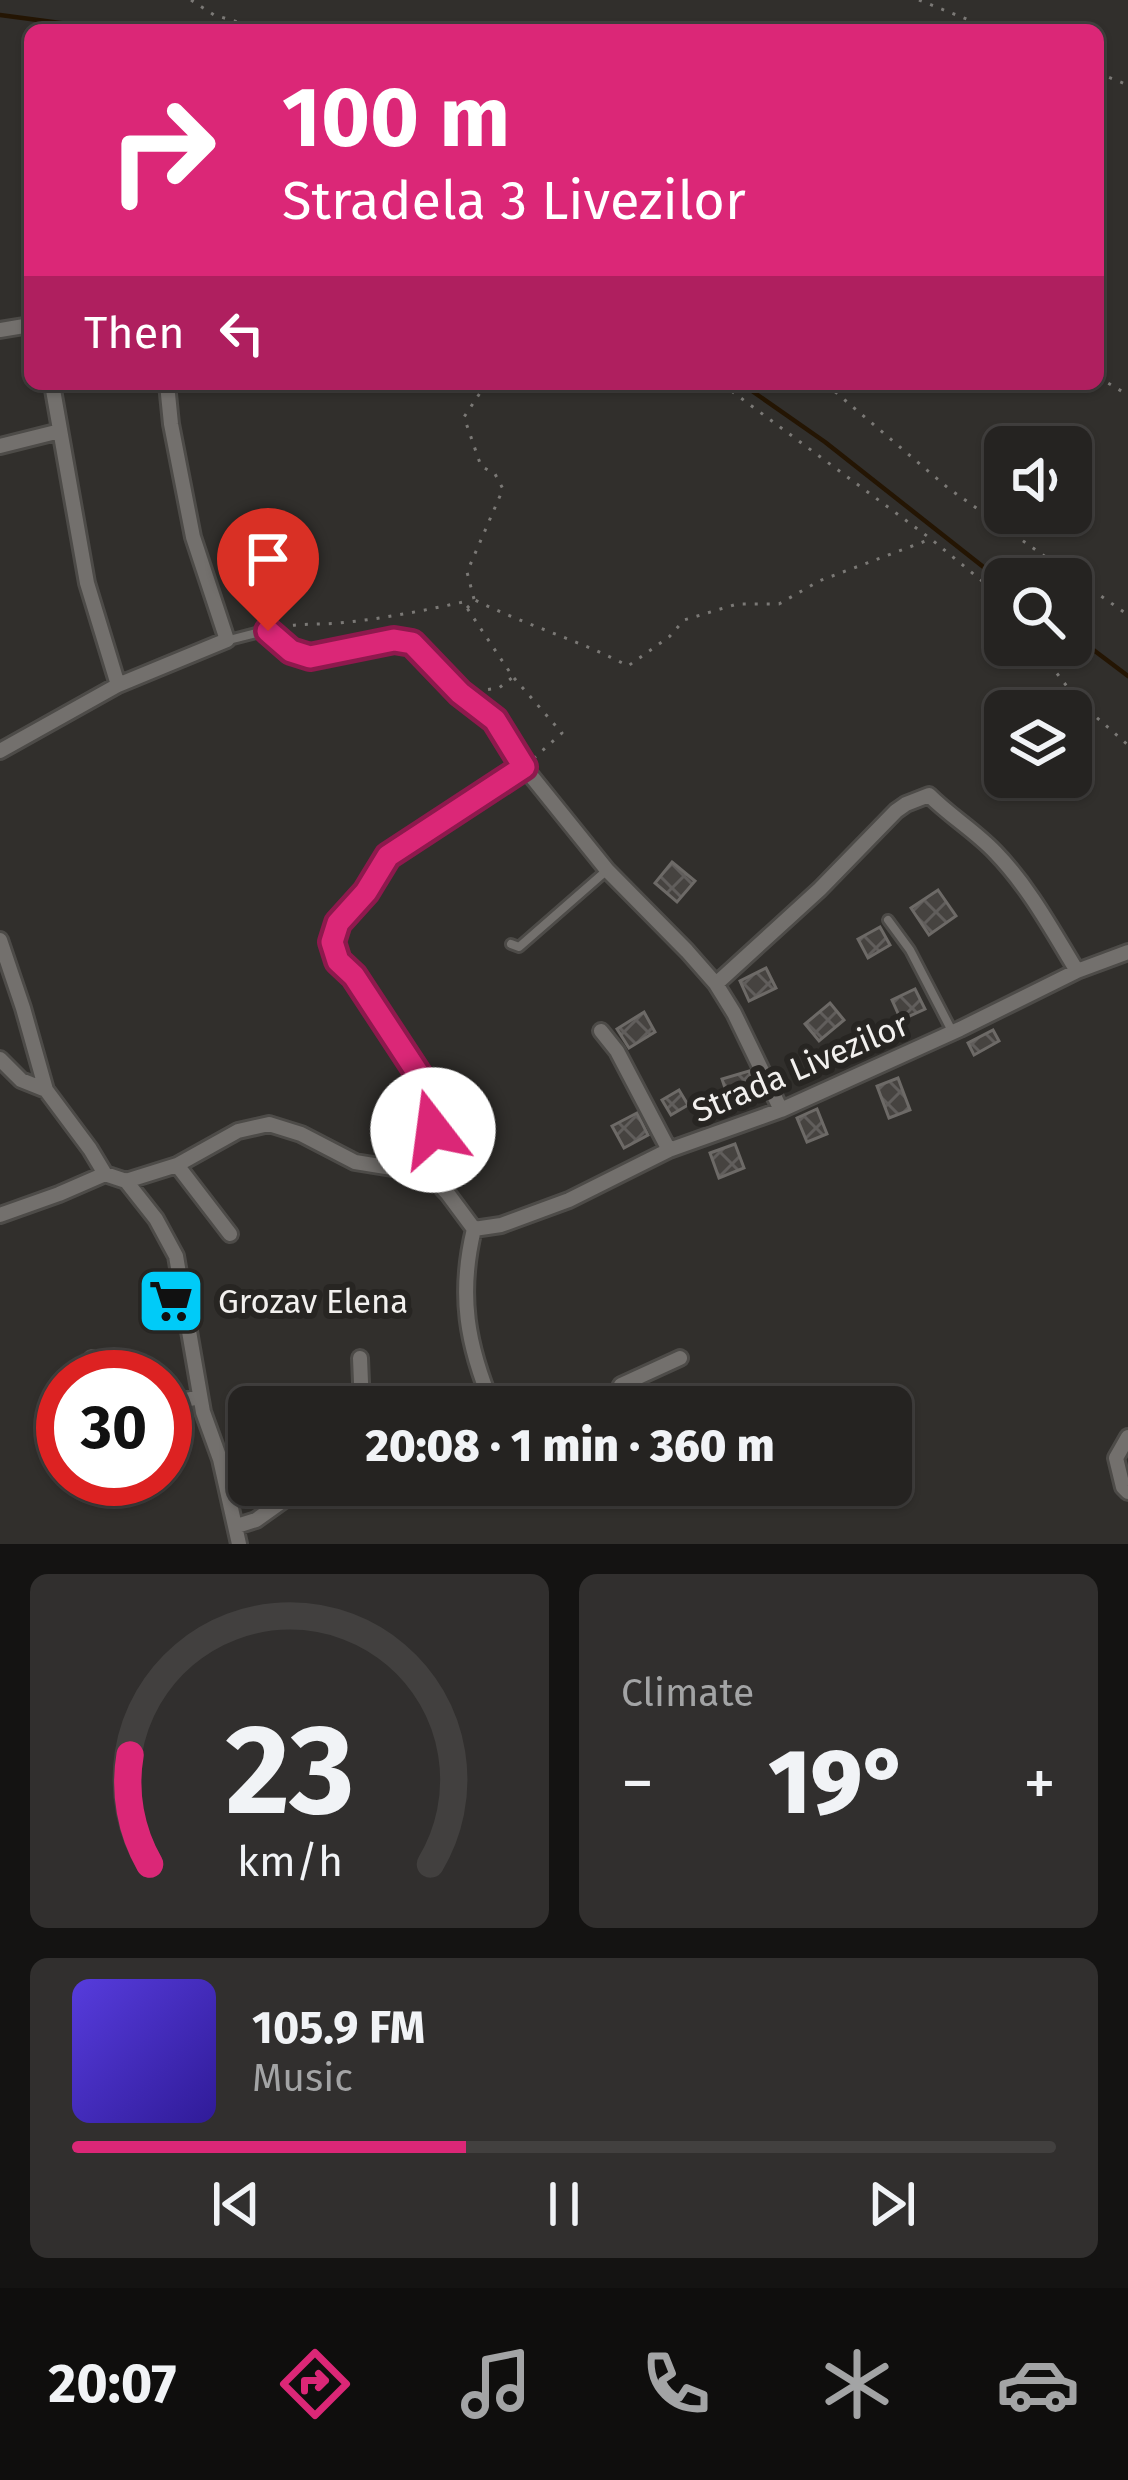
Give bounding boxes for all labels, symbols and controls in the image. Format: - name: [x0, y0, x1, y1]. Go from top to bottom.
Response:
- text: 100 m: [282, 67, 510, 168]
- icon: right: [84, 72, 240, 228]
- text: Stradela 3 Livezilor: [282, 169, 746, 233]
- icon: left: [209, 300, 275, 366]
- text: Then: [84, 306, 185, 360]
- map controls: [984, 426, 1092, 798]
- button: sound: [984, 426, 1092, 534]
- pin: [217, 508, 319, 631]
- icon: arrive: [235, 526, 301, 592]
- button: search: [984, 558, 1092, 666]
- button: layers: [984, 690, 1092, 798]
- street label: Strada Livezilor: [686, 1004, 915, 1131]
- position arrow: [370, 1067, 496, 1193]
- supermarket icon: Grozav Elena: [136, 1266, 206, 1336]
- place label: Grozav Elena: [218, 1282, 408, 1322]
- speed limit sign: 30: [36, 1350, 192, 1506]
- text: 20:08 · 1 min · 360 m: [365, 1419, 775, 1473]
- text: Climate: [621, 1670, 754, 1716]
- text: 23: [225, 1696, 354, 1846]
- text: 19°: [768, 1729, 909, 1837]
- text: −: [621, 1744, 654, 1823]
- text: +: [1023, 1744, 1056, 1823]
- text: km/h: [236, 1836, 343, 1887]
- text: 105.9 FM: [252, 2001, 425, 2055]
- text: Music: [252, 2055, 353, 2101]
- icon: previous: [203, 2171, 269, 2237]
- icon: pause: [531, 2171, 597, 2237]
- icon: next: [859, 2171, 925, 2237]
- icon: directions: [273, 2342, 357, 2426]
- icon: music: [454, 2342, 538, 2426]
- icon: phone: [634, 2342, 718, 2426]
- icon: climate: [815, 2342, 899, 2426]
- icon: car: [996, 2342, 1080, 2426]
- text: 20:07: [48, 2352, 177, 2416]

